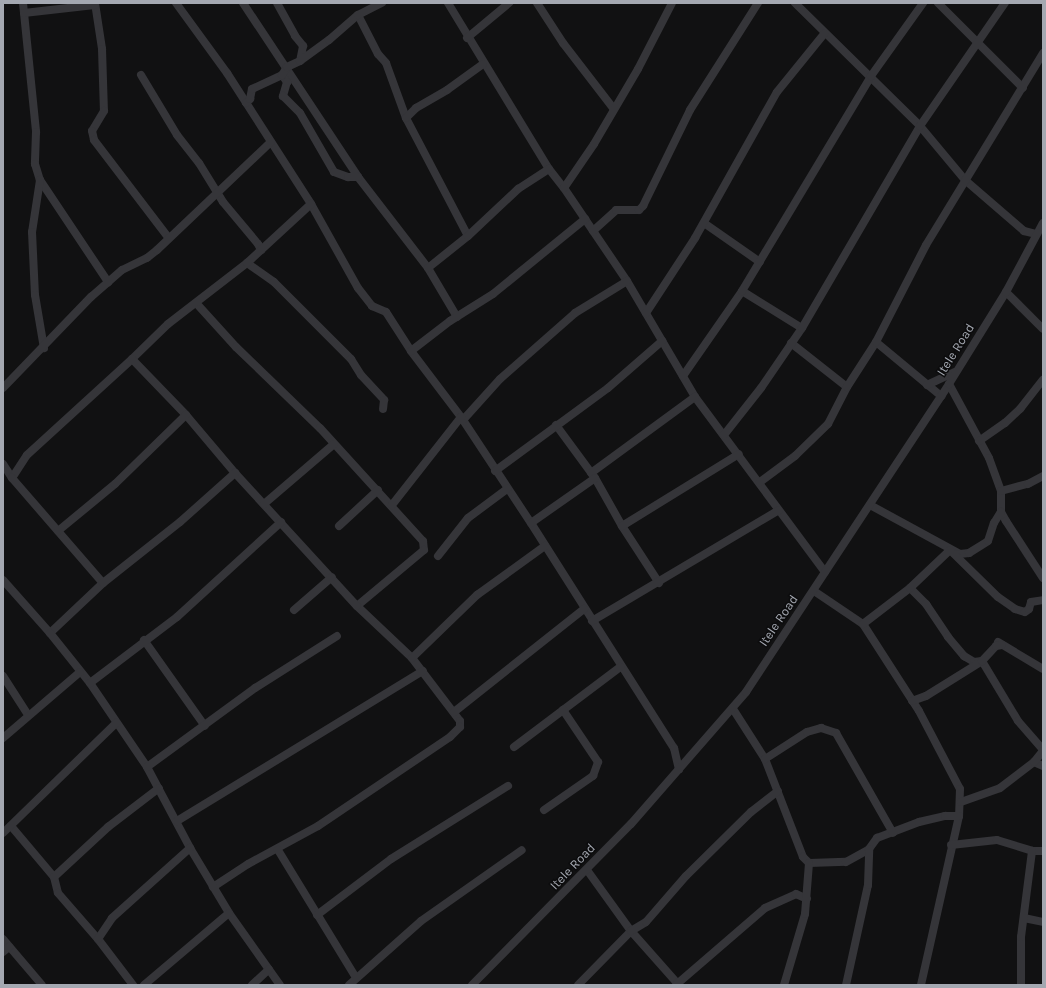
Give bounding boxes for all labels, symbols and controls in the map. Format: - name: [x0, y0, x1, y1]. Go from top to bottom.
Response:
- street label: Itele Road: [934, 321, 978, 379]
- street label: Itele Road: [756, 592, 802, 650]
- street label: Itele Road: [547, 841, 599, 893]

